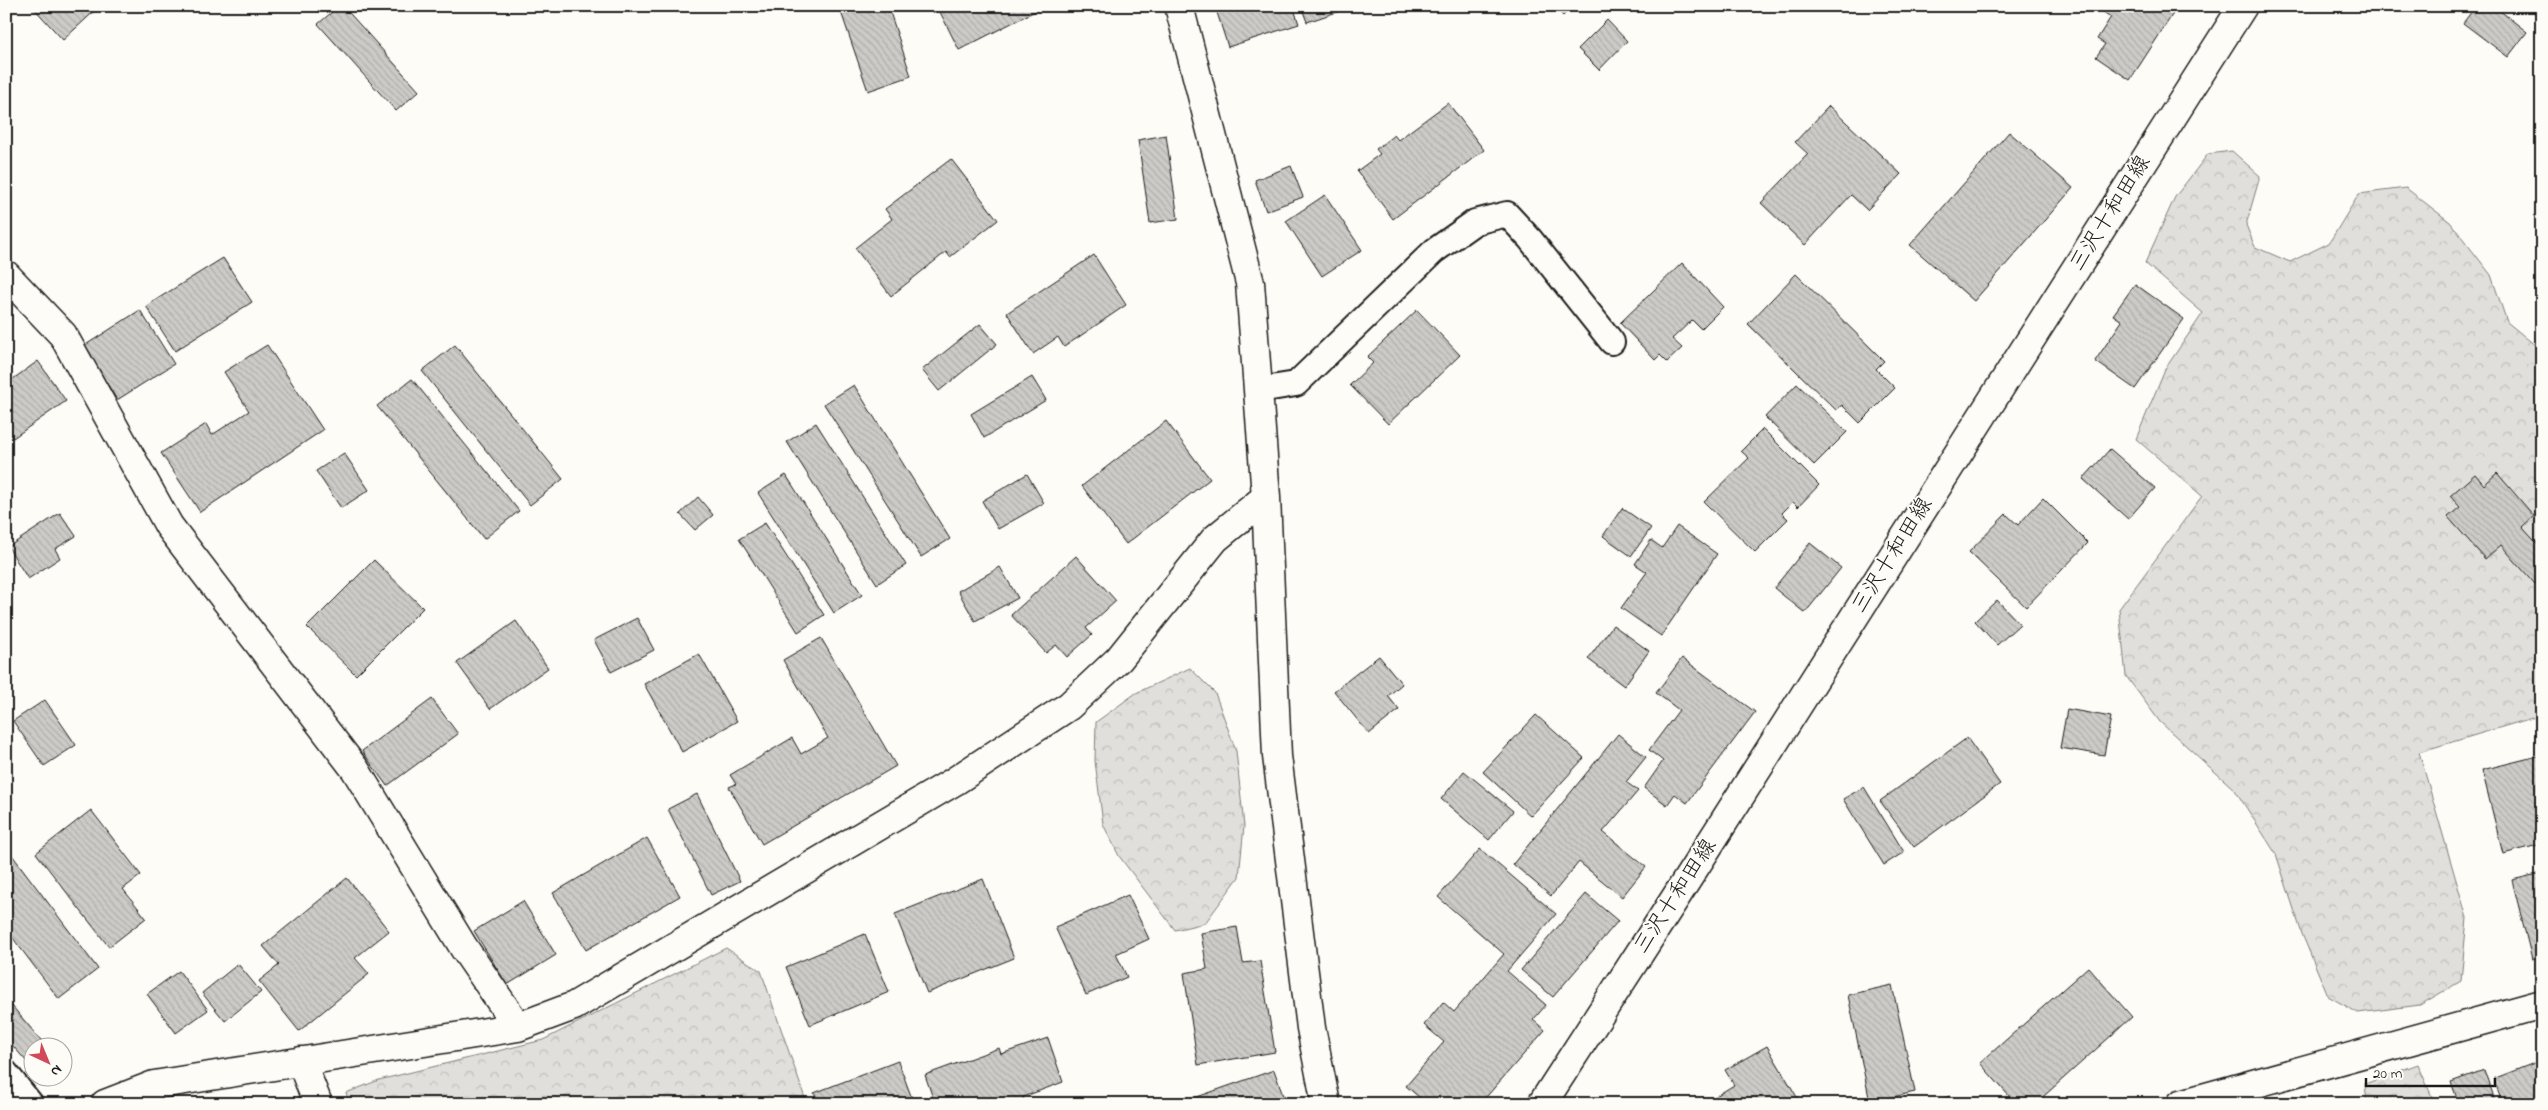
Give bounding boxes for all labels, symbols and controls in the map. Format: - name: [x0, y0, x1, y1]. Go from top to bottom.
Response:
- street label: 三沢十和田線: [2062, 150, 2160, 278]
- street label: 三沢十和田線: [1844, 492, 1942, 620]
- street label: 三沢十和田線: [1627, 833, 1725, 961]
- north arrow: [22, 1038, 72, 1088]
- scale bar: [2366, 1055, 2494, 1087]
- text: N: [45, 1059, 67, 1081]
- text: 20 m: [2373, 1063, 2403, 1085]

